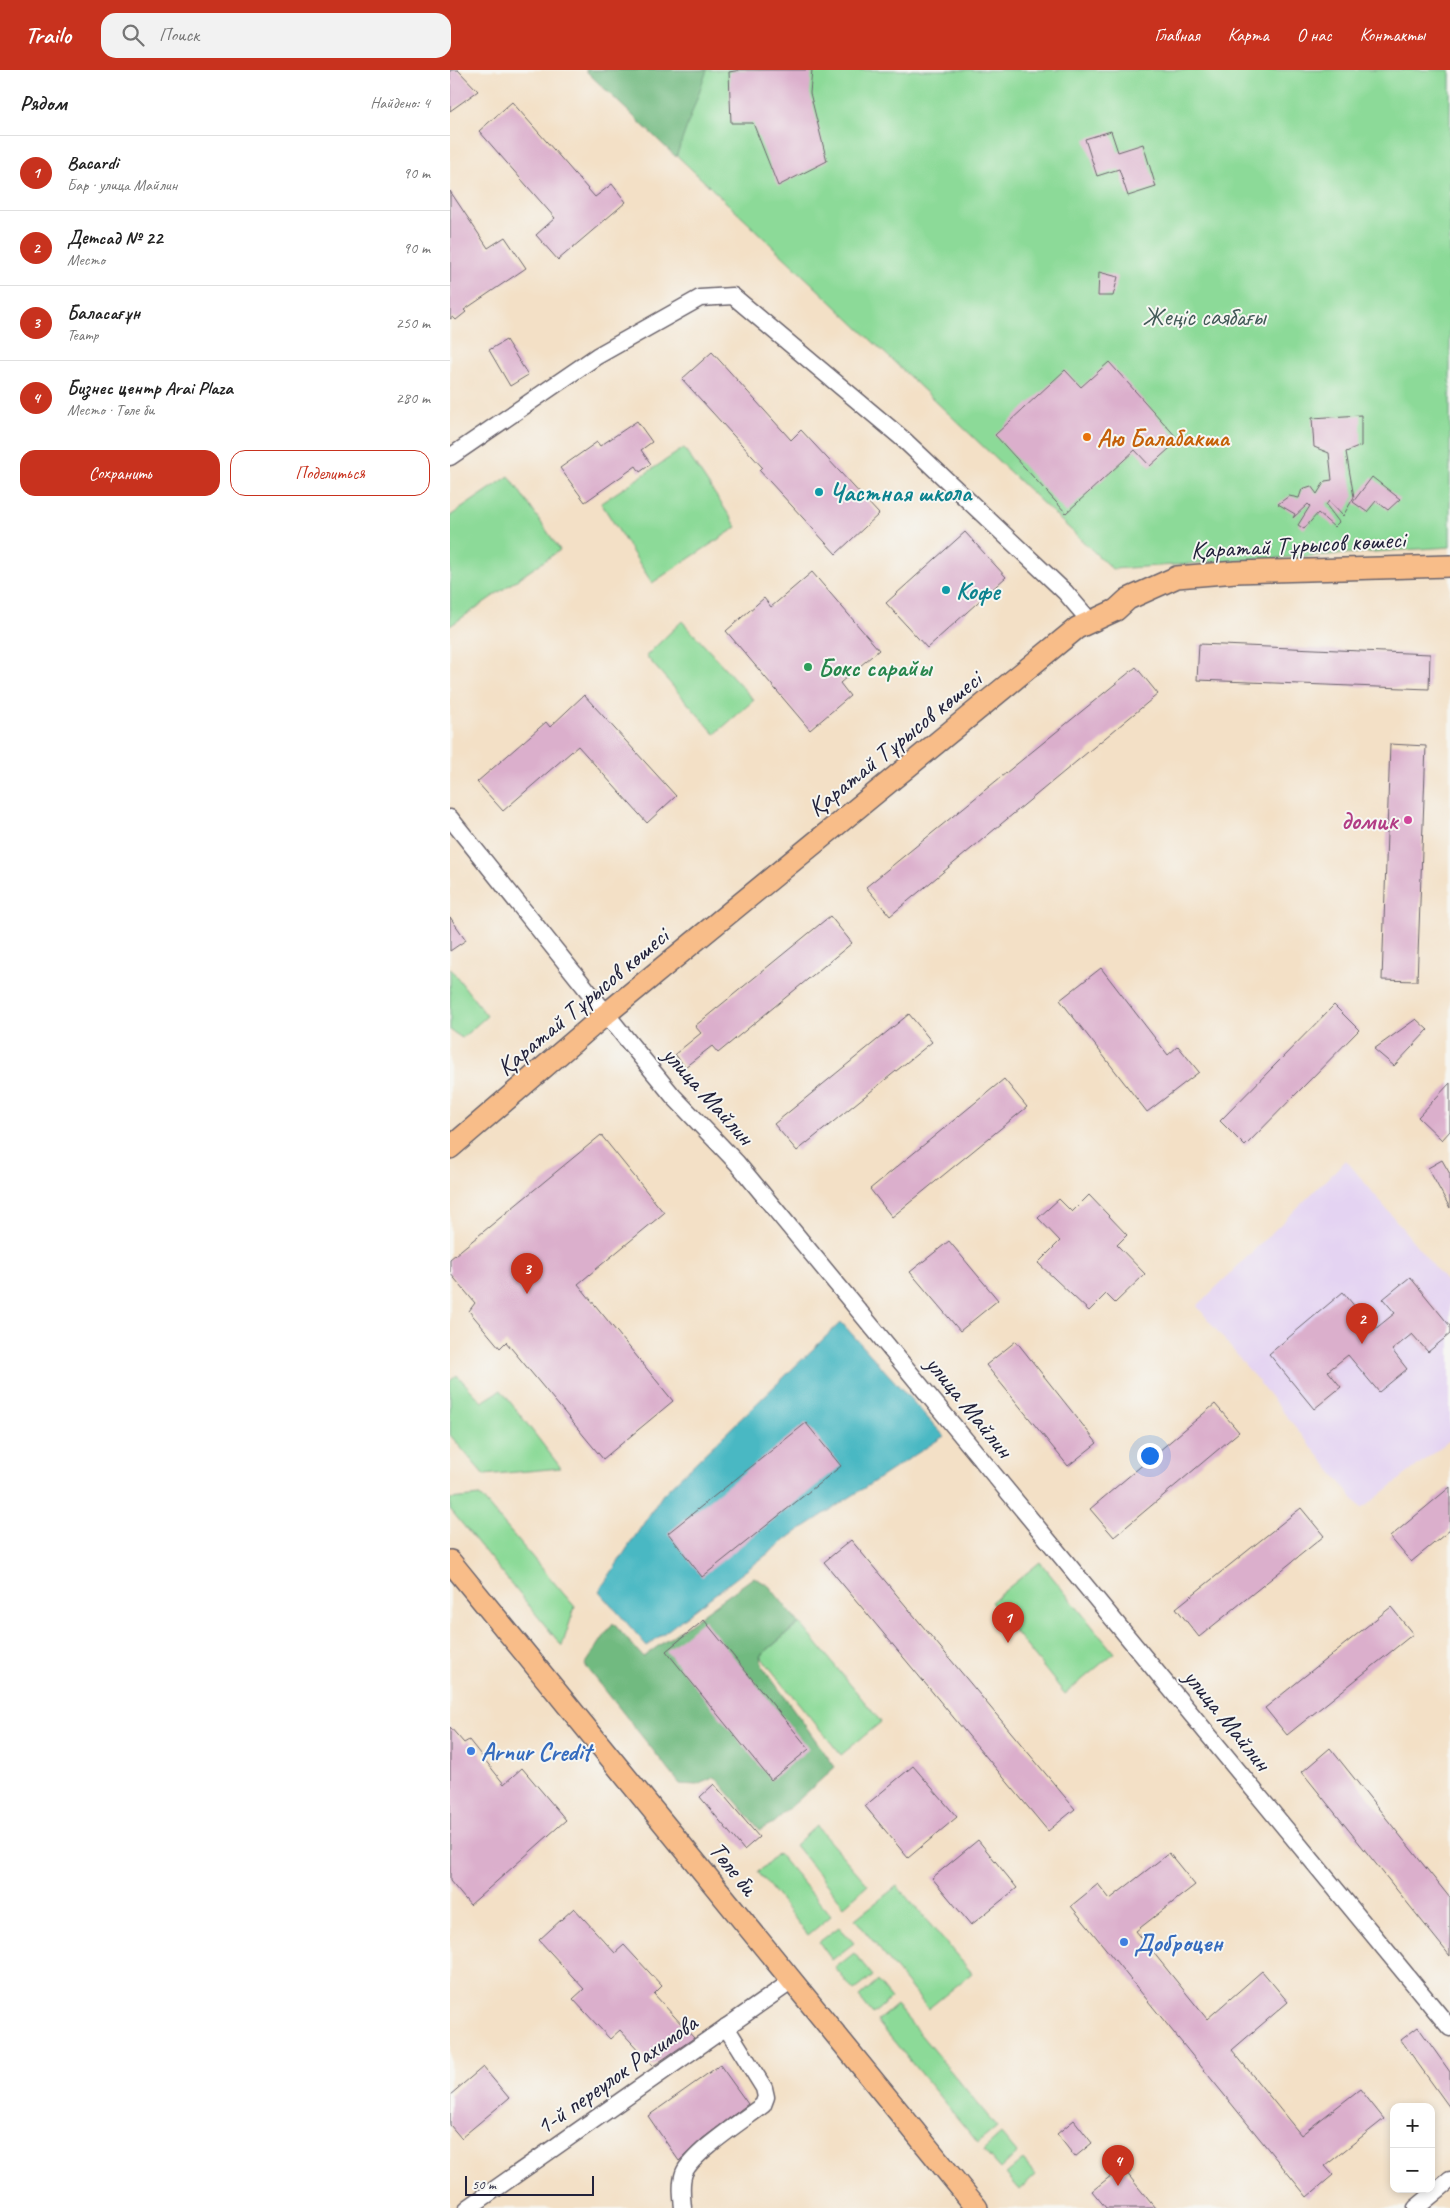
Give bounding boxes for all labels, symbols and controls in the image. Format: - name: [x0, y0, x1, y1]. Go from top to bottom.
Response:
- search box: [101, 13, 451, 58]
- text: Trailo: [25, 20, 71, 50]
- icon: search: [119, 21, 147, 49]
- text: Поиск: [159, 23, 199, 47]
- text: Главная: [1155, 24, 1200, 46]
- text: Карта: [1228, 24, 1269, 46]
- text: О нас: [1297, 24, 1332, 46]
- text: Контакты: [1360, 24, 1425, 46]
- text: Рядом: [20, 90, 67, 116]
- text: Найдено: 4: [370, 93, 430, 113]
- text: Bacardi: [67, 151, 118, 175]
- text: 1: [32, 163, 40, 183]
- text: 90 m: [403, 163, 430, 183]
- text: Бар · улица Майлин: [67, 175, 177, 195]
- text: Детсад № 22: [67, 226, 162, 250]
- text: 2: [32, 238, 40, 258]
- text: 90 m: [403, 238, 430, 258]
- text: Место: [67, 250, 105, 270]
- text: Баласағұн: [67, 301, 140, 325]
- park label: Жеңіс саябағы: [1143, 301, 1267, 333]
- text: 3: [32, 313, 40, 333]
- text: 250 m: [396, 313, 430, 333]
- text: Театр: [67, 325, 98, 345]
- text: Бизнес центр Arai Plaza: [67, 376, 233, 400]
- text: 4: [32, 388, 40, 408]
- text: 280 m: [396, 388, 430, 408]
- text: Место · Төле би: [67, 400, 154, 420]
- place label: Аю Балабакша: [1097, 422, 1231, 454]
- marker: Аю Балабакша: [1081, 431, 1093, 443]
- button: Сохранить: [20, 450, 220, 496]
- button: Поделиться: [230, 450, 430, 496]
- place label: Частная школа: [829, 477, 973, 509]
- marker: Частная школа: [813, 486, 825, 498]
- street label: Қаратай Тұрысов көшесі: [1190, 523, 1409, 567]
- place label: Кофе: [956, 575, 1002, 607]
- marker: Кофе: [940, 584, 952, 596]
- place label: Бокс сарайы: [818, 652, 933, 684]
- marker: Бокс сарайы: [802, 661, 814, 673]
- street label: Қаратай Тұрысов көшесі: [801, 662, 991, 824]
- place label: домик: [1341, 805, 1400, 837]
- marker: домик: [1402, 814, 1414, 826]
- street label: Қаратай Тұрысов көшесі: [490, 918, 678, 1083]
- street label: улица Майлин: [654, 1038, 762, 1153]
- pin: 3: [511, 1253, 543, 1294]
- pin: 2: [1346, 1303, 1378, 1344]
- street label: улица Майлин: [917, 1347, 1021, 1466]
- your location: [1137, 1443, 1163, 1469]
- pin: 1: [992, 1602, 1024, 1643]
- street label: улица Майлин: [1175, 1660, 1279, 1779]
- place label: Arnur Credit: [481, 1736, 595, 1768]
- marker: Arnur Credit: [465, 1745, 477, 1757]
- street label: Төле би: [702, 1835, 766, 1904]
- place label: Доброцен: [1134, 1927, 1225, 1959]
- marker: Доброцен: [1118, 1936, 1130, 1948]
- street label: 1-й переулок Рахимова: [530, 2006, 705, 2142]
- map controls: [1390, 2103, 1435, 2193]
- button: +: [1390, 2103, 1435, 2148]
- pin: 4: [1102, 2145, 1134, 2186]
- button: −: [1390, 2148, 1435, 2193]
- scale bar: [465, 2173, 594, 2196]
- text: 50 m: [472, 2176, 496, 2193]

